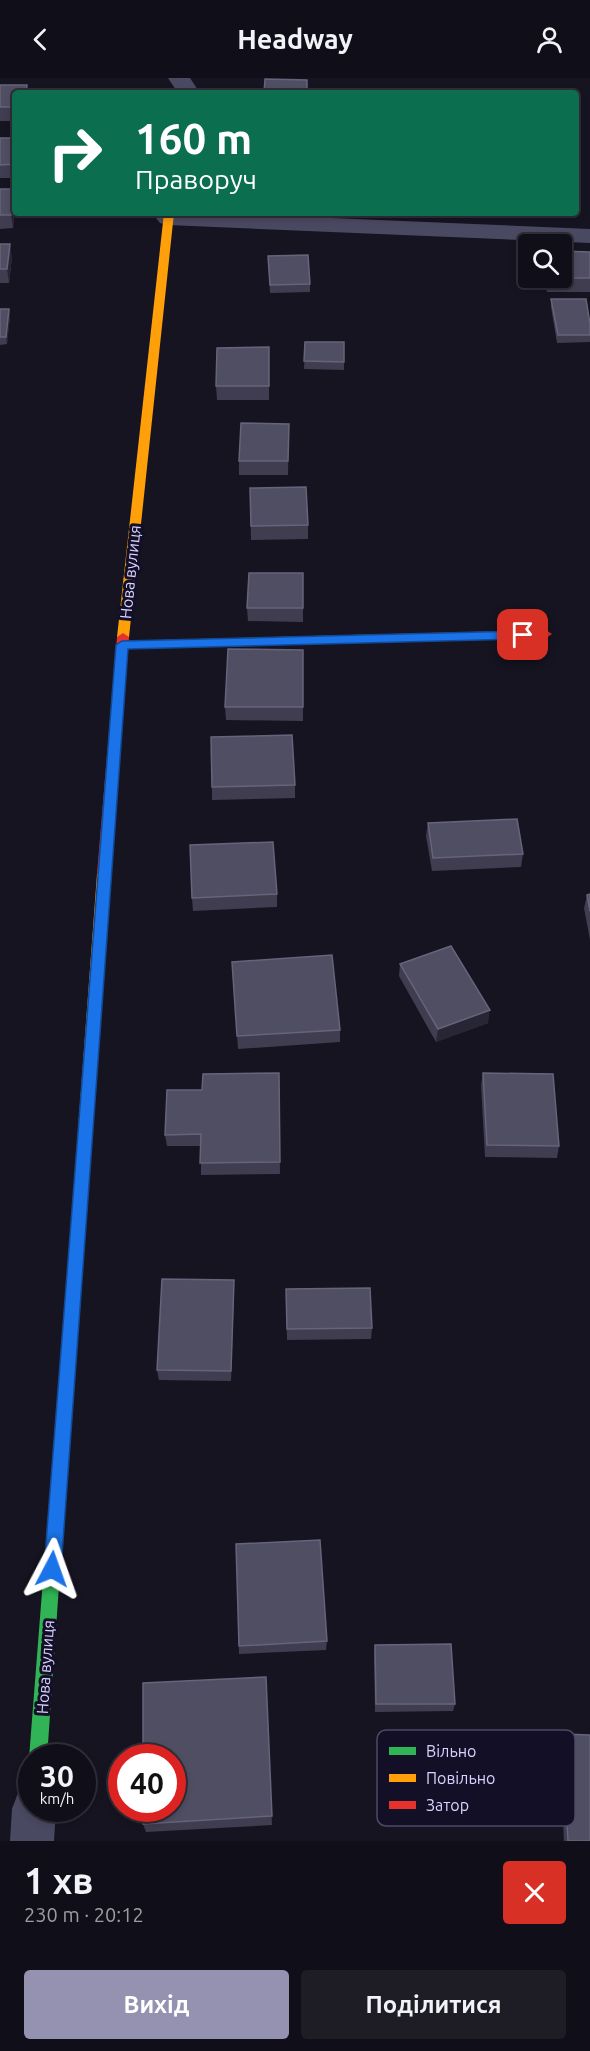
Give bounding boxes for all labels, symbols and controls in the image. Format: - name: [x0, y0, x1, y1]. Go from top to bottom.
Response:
- icon: back: [24, 23, 57, 56]
- icon: person: [533, 23, 566, 56]
- text: Headway: [237, 24, 353, 54]
- icon: right: [36, 114, 114, 192]
- text: 160 m: [135, 115, 252, 162]
- text: Праворуч: [135, 164, 257, 194]
- map controls: [518, 234, 572, 288]
- button: search: [518, 234, 572, 288]
- street label: Нова вулиця: [116, 524, 144, 620]
- pin: [497, 609, 548, 660]
- icon: arrive: [506, 618, 539, 651]
- position arrow: [20, 1537, 84, 1601]
- street label: Нова вулиця: [33, 1619, 57, 1715]
- legend: [377, 1730, 575, 1826]
- text: Вільно: [426, 1742, 476, 1760]
- speed limit sign: 40: [108, 1744, 186, 1822]
- text: 30: [40, 1759, 74, 1793]
- text: Повільно: [426, 1769, 495, 1787]
- text: km/h: [40, 1790, 74, 1807]
- text: Затор: [426, 1796, 469, 1814]
- text: 1 хв: [24, 1860, 93, 1901]
- button: close: [503, 1861, 566, 1924]
- text: 230 m · 20:12: [24, 1903, 144, 1926]
- button: Вихід: [24, 1970, 289, 2039]
- button: Поділитися: [301, 1970, 566, 2039]

